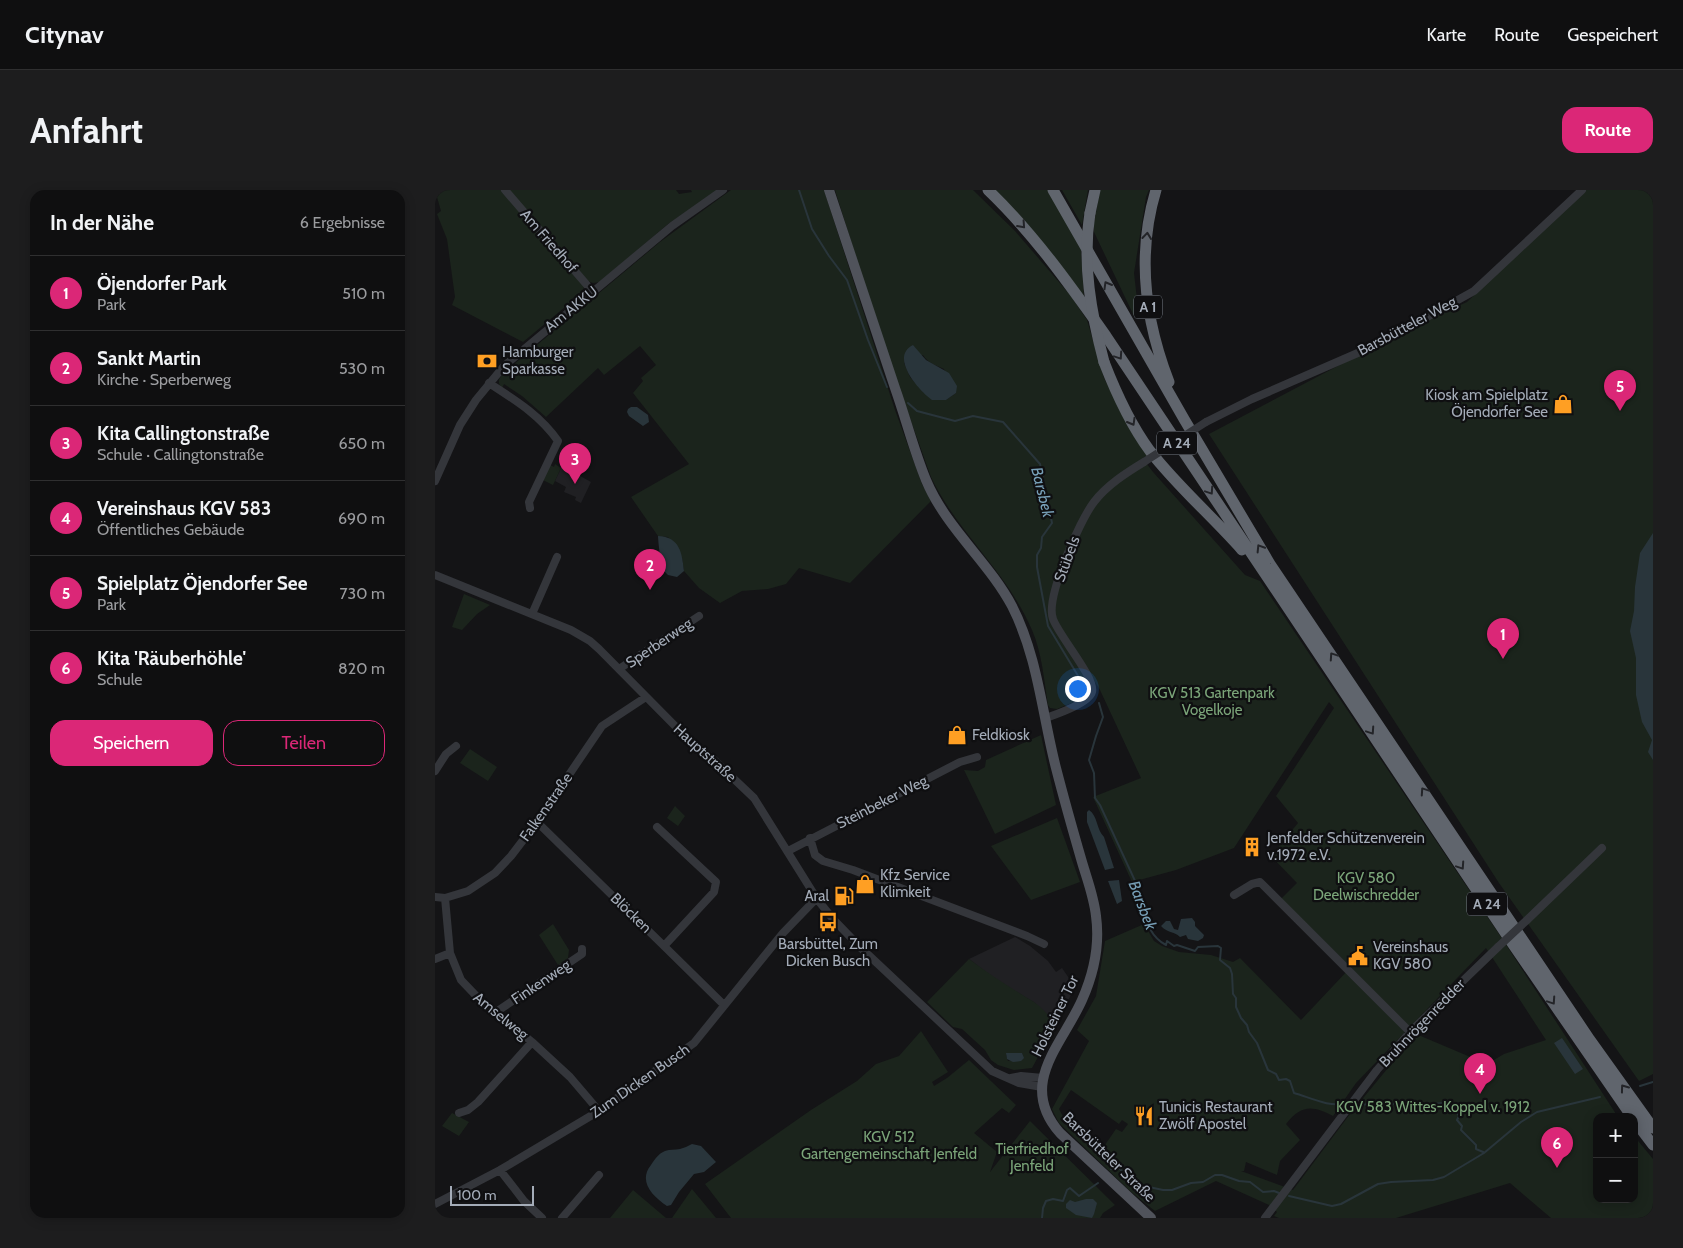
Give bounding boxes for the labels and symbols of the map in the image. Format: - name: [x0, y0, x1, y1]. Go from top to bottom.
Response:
- street label: Am Friedhof: [517, 206, 581, 276]
- one-way arrow: [1016, 220, 1025, 229]
- one-way arrow: [1141, 232, 1152, 240]
- street label: Am AKKU: [541, 282, 601, 336]
- one-way arrow: [1104, 282, 1114, 291]
- street label: Barsbütteler Weg: [1355, 292, 1460, 360]
- road number: A 1: [1134, 295, 1162, 318]
- place label: Hamburger Sparkasse: [502, 343, 574, 378]
- bank icon: Hamburger Sparkasse: [476, 350, 498, 372]
- one-way arrow: [1113, 351, 1123, 360]
- pin: 5: [1604, 370, 1636, 411]
- place label: Kiosk am Spielplatz Öjendorfer See: [1425, 386, 1548, 421]
- shop icon: Kiosk am Spielplatz Öjendorfer See: [1552, 393, 1574, 415]
- one-way arrow: [1125, 417, 1135, 426]
- road number: A 24: [1157, 432, 1197, 454]
- pin: 3: [559, 443, 591, 484]
- water label: Barsbek: [1027, 465, 1058, 520]
- one-way arrow: [1204, 485, 1213, 495]
- street label: Stübels: [1050, 534, 1084, 584]
- one-way arrow: [1257, 544, 1266, 554]
- pin: 2: [634, 549, 666, 590]
- street label: Sperberweg: [622, 614, 696, 672]
- pin: 1: [1487, 618, 1519, 659]
- one-way arrow: [1330, 653, 1339, 662]
- your location: [1065, 676, 1091, 702]
- park label: KGV 513 Gartenpark Vogelkoje: [1149, 684, 1275, 719]
- street label: Hauptstraße: [670, 720, 740, 786]
- shop icon: Feldkiosk: [946, 724, 968, 746]
- place label: Feldkiosk: [972, 726, 1030, 744]
- one-way arrow: [1364, 726, 1374, 735]
- street label: Falkenstraße: [516, 769, 576, 845]
- street label: Steinbeker Weg: [833, 771, 931, 833]
- one-way arrow: [1421, 787, 1430, 797]
- place label: Jenfelder Schützenverein v.1972 e.V.: [1266, 829, 1425, 864]
- building icon: Jenfelder Schützenverein v.1972 e.V.: [1241, 836, 1263, 858]
- one-way arrow: [1455, 860, 1464, 870]
- place label: Kfz Service Klimkeit: [880, 866, 950, 901]
- park label: KGV 580 Deelwischredder: [1313, 869, 1419, 904]
- shop icon: Kfz Service Klimkeit: [854, 873, 876, 895]
- water label: Barsbek: [1124, 878, 1161, 934]
- fuel station icon: Aral: [833, 885, 855, 907]
- place label: Aral: [804, 887, 829, 905]
- street label: Blöcken: [607, 889, 655, 937]
- road number: A 24: [1467, 892, 1507, 916]
- bus stop icon: Barsbüttel, Zum Dicken Busch: [817, 911, 839, 933]
- place label: Barsbüttel, Zum Dicken Busch: [778, 935, 878, 970]
- place label: Vereinshaus KGV 580: [1373, 938, 1448, 973]
- public building icon: Vereinshaus KGV 580: [1347, 945, 1369, 967]
- street label: Finkenweg: [508, 955, 574, 1008]
- street label: Holsteiner Tor: [1028, 972, 1083, 1060]
- street label: Bruhnrögenredder: [1375, 975, 1469, 1071]
- street label: Amselweg: [470, 988, 533, 1044]
- one-way arrow: [1546, 995, 1555, 1005]
- street label: Zum Dicken Busch: [587, 1040, 693, 1122]
- pin: 4: [1464, 1053, 1496, 1094]
- one-way arrow: [1621, 1084, 1630, 1094]
- place label: Tunicis Restaurant Zwölf Apostel: [1159, 1098, 1273, 1133]
- park label: KGV 583 Wittes-Koppel v. 1912: [1336, 1098, 1530, 1116]
- restaurant icon: Tunicis Restaurant Zwölf Apostel: [1133, 1105, 1155, 1127]
- street label: Barsbütteler Straße: [1059, 1108, 1159, 1206]
- pin: 6: [1541, 1127, 1573, 1168]
- park label: KGV 512 Gartengemeinschaft Jenfeld: [801, 1128, 977, 1163]
- park label: Tierfriedhof Jenfeld: [995, 1140, 1069, 1175]
- scale bar: [450, 1183, 534, 1206]

